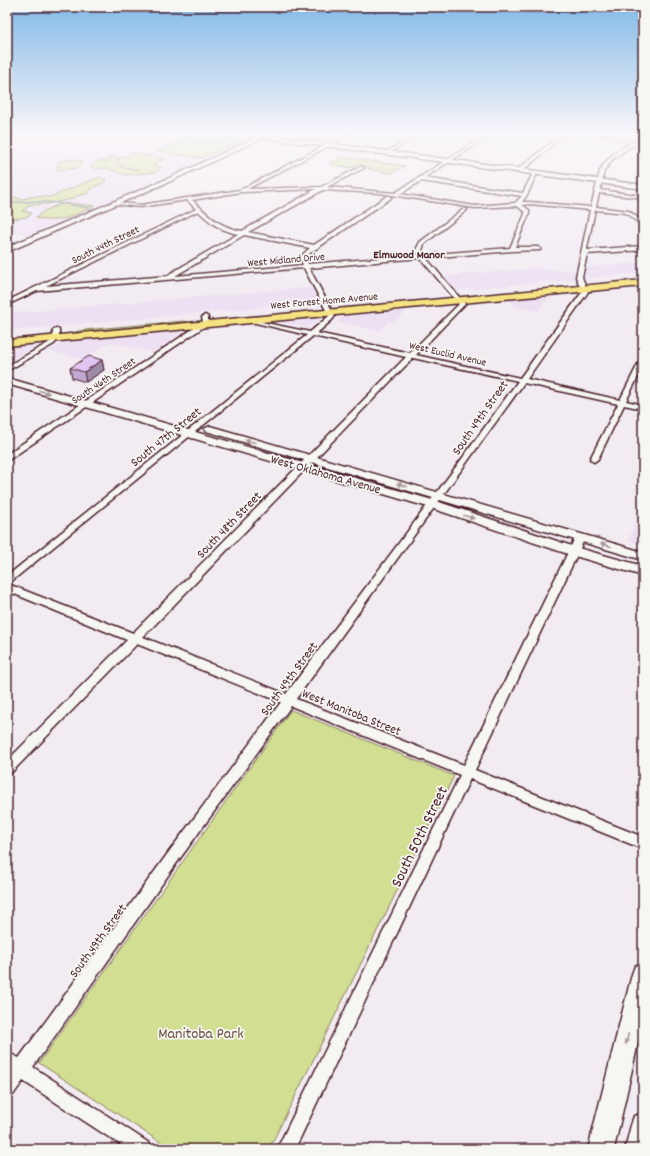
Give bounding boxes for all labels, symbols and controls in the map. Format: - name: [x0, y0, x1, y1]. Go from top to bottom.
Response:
- street label: South 44th Street: [69, 222, 142, 269]
- district label: Elmwood Manor: [373, 247, 445, 264]
- street label: West Midland Drive: [247, 250, 326, 272]
- street label: West Forest Home Avenue: [270, 289, 379, 315]
- street label: West Euclid Avenue: [407, 338, 488, 372]
- street label: South 46th Street: [69, 354, 139, 409]
- street label: South 49th Street: [448, 377, 514, 460]
- one-way arrow: [39, 389, 51, 395]
- street label: South 47th Street: [127, 403, 206, 473]
- one-way arrow: [244, 438, 256, 444]
- street label: West Oklahoma Avenue: [268, 451, 383, 500]
- one-way arrow: [395, 482, 407, 488]
- street label: South 48th Street: [193, 488, 267, 564]
- one-way arrow: [464, 514, 476, 520]
- one-way arrow: [599, 542, 611, 548]
- street label: South 49th Street: [257, 638, 324, 720]
- street label: West Manitoba Street: [299, 685, 404, 742]
- street label: South 50th Street: [386, 783, 455, 892]
- street label: South 49th Street: [66, 900, 133, 982]
- park label: Manitoba Park: [158, 1023, 244, 1046]
- one-way arrow: [624, 1033, 630, 1045]

